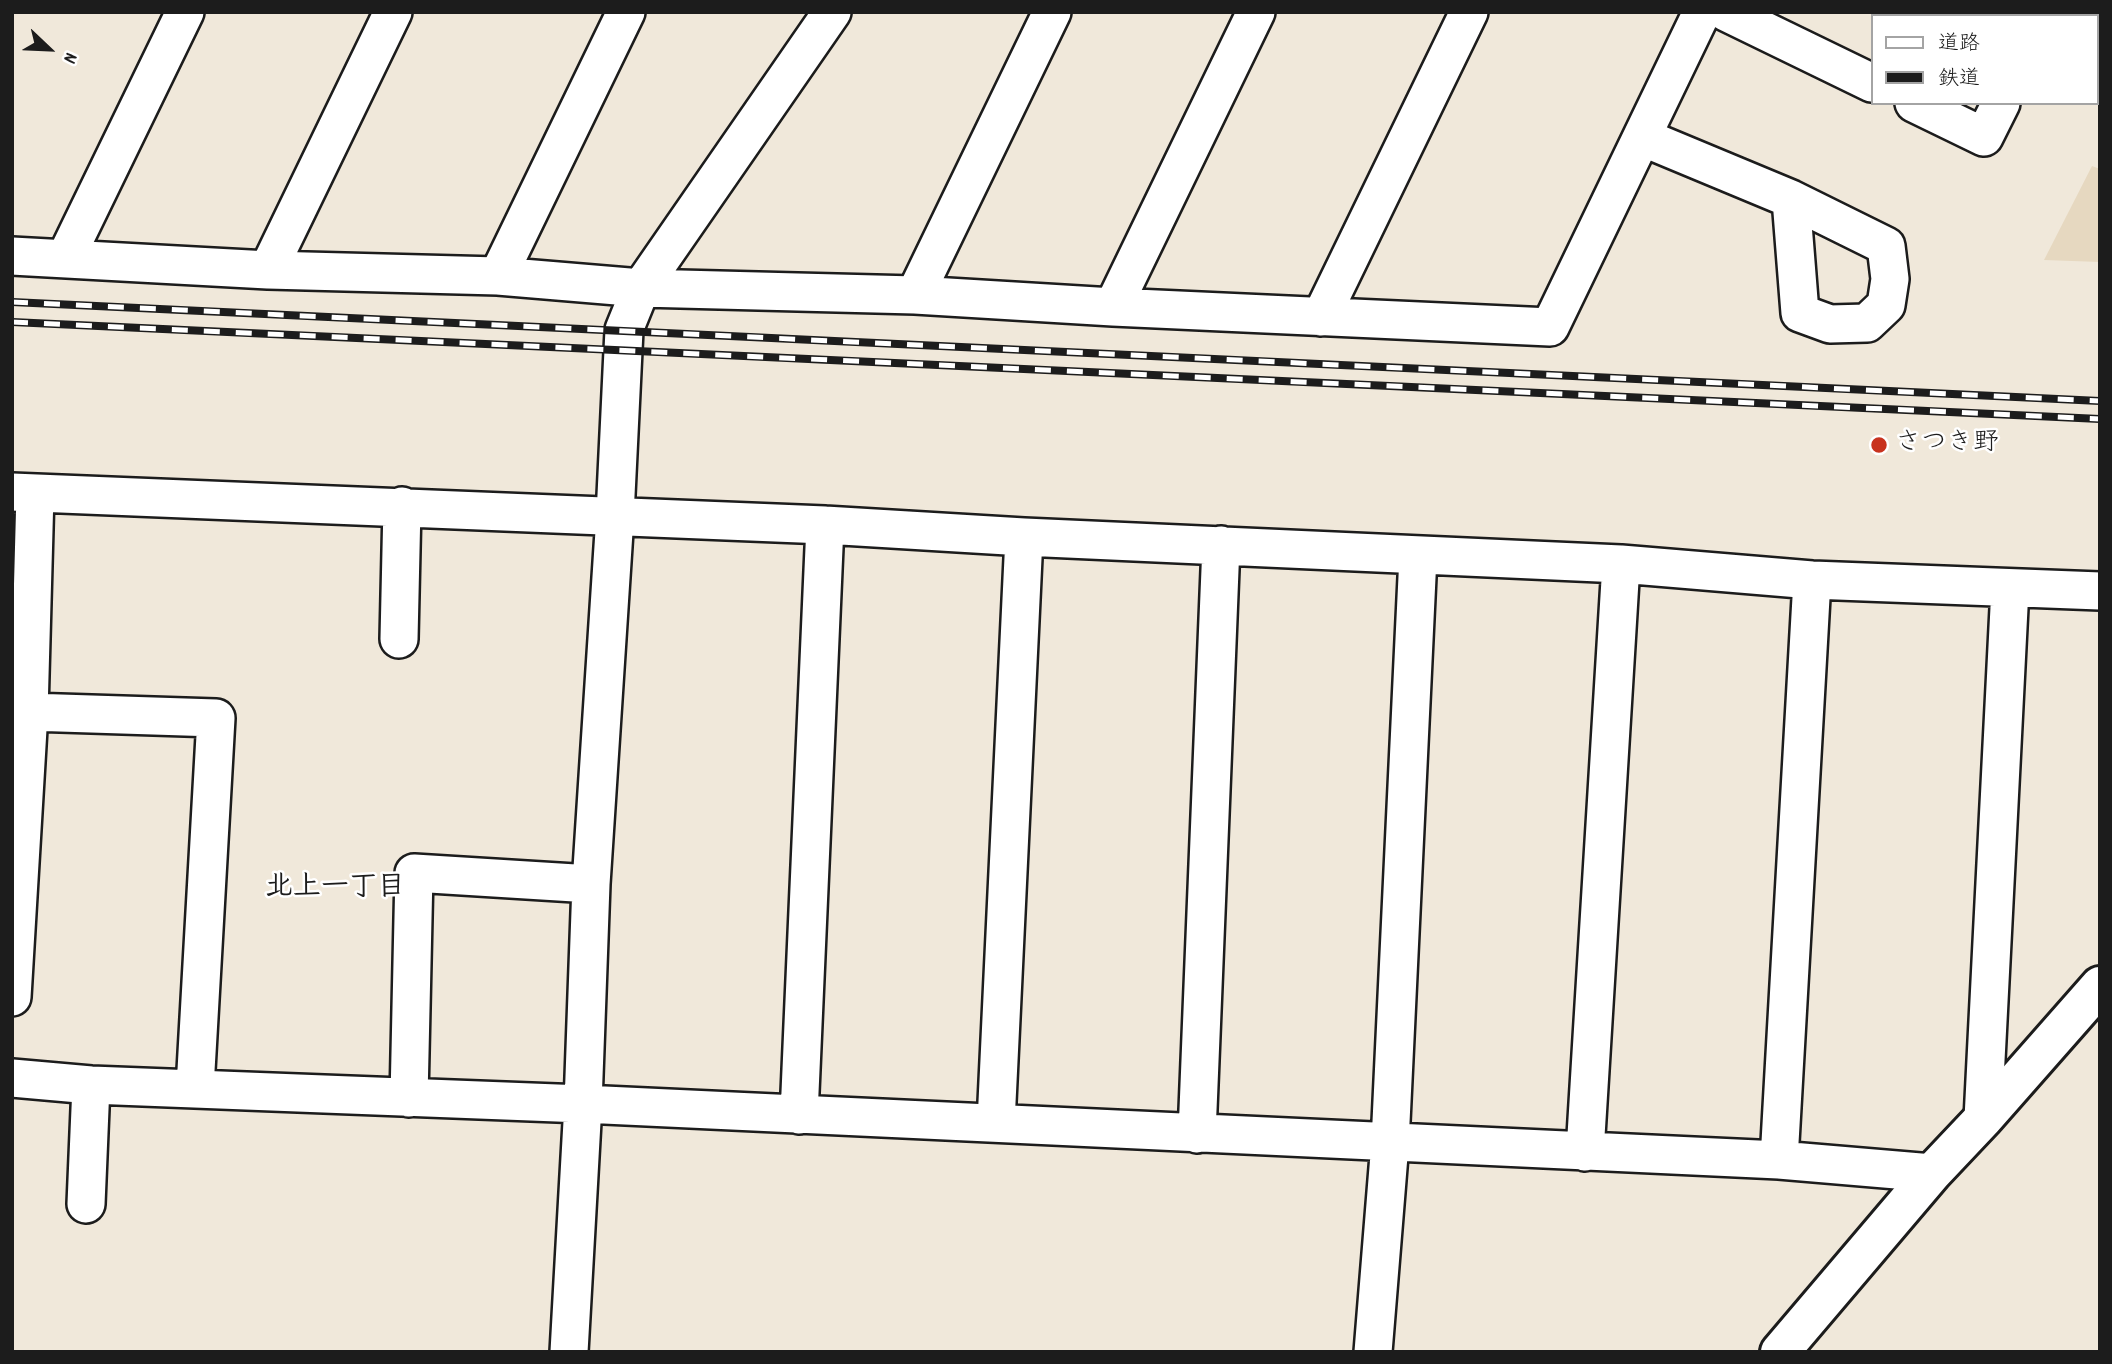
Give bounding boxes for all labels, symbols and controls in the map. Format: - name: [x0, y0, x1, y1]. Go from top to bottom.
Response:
- north arrow: [14, 14, 84, 84]
- legend: [1870, 14, 2098, 105]
- text: 道路: [1938, 30, 1980, 60]
- text: N: [55, 48, 83, 67]
- text: 鉄道: [1938, 65, 1980, 95]
- place label: さつき野: [1895, 429, 1999, 461]
- marker: さつき野: [1869, 435, 1889, 455]
- district label: 北上一丁目: [265, 873, 405, 907]

